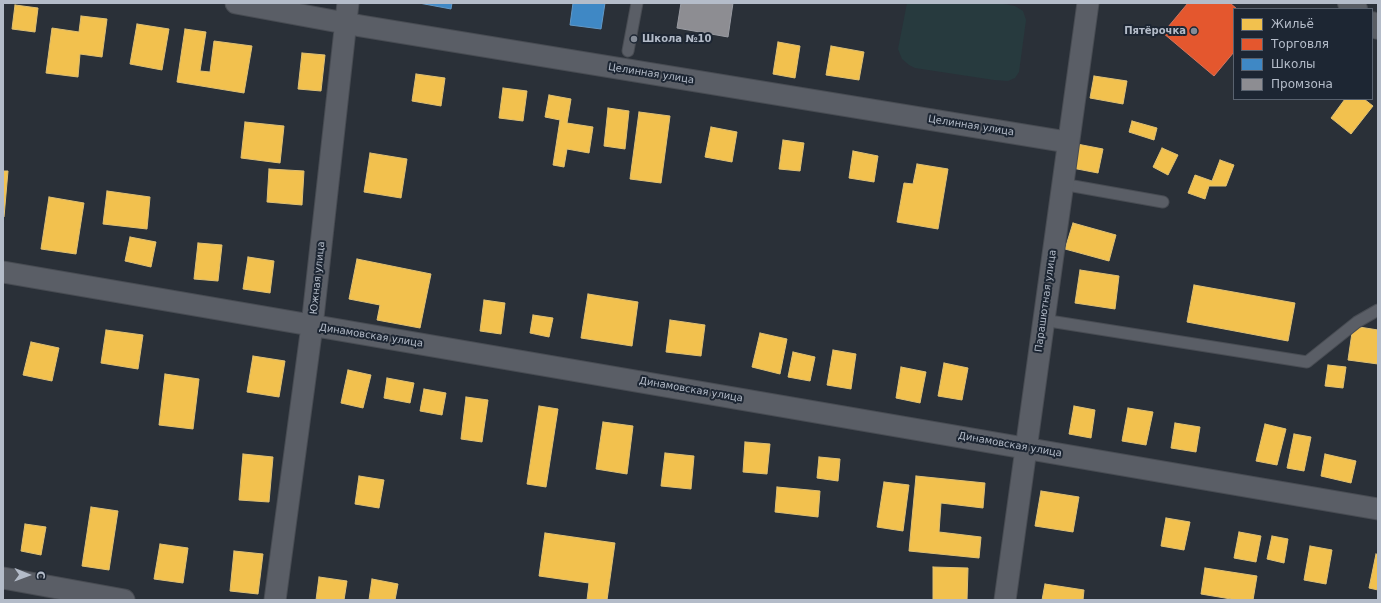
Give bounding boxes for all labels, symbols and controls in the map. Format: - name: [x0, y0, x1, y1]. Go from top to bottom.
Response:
- legend: [1233, 8, 1373, 100]
- text: Жильё: [1271, 17, 1314, 31]
- place label: Пятёрочка: [1124, 25, 1186, 37]
- marker: Пятёрочка: [1189, 26, 1199, 36]
- place label: Школа №10: [642, 33, 712, 45]
- marker: Школа №10: [629, 34, 639, 44]
- text: Торговля: [1271, 37, 1329, 51]
- text: Школы: [1271, 57, 1316, 71]
- street label: Целинная улица: [607, 61, 695, 87]
- text: Промзона: [1271, 77, 1333, 91]
- street label: Целинная улица: [927, 113, 1015, 139]
- street label: Южная улица: [308, 241, 328, 315]
- street label: Парашютная улица: [1033, 249, 1059, 353]
- street label: Динамовская улица: [318, 322, 424, 350]
- street label: Динамовская улица: [638, 375, 744, 405]
- street label: Динамовская улица: [957, 430, 1063, 460]
- north arrow: [8, 555, 48, 595]
- text: С: [34, 571, 47, 579]

